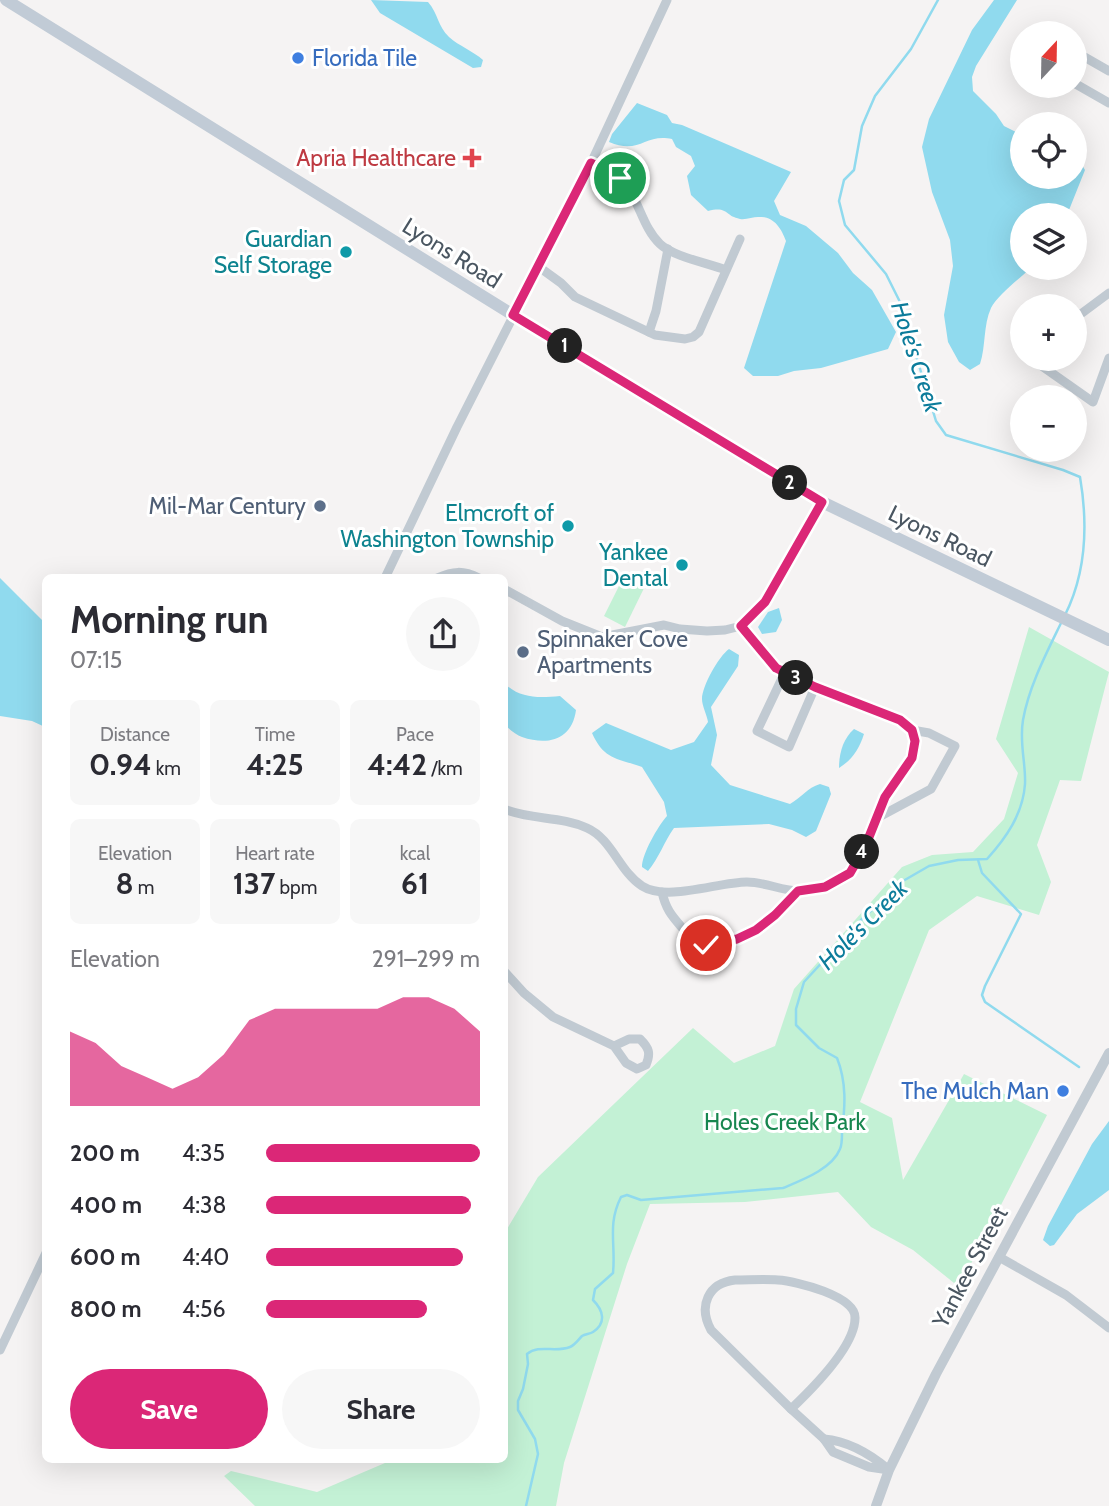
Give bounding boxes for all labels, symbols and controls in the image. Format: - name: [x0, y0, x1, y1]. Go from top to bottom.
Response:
- north arrow: [1010, 21, 1087, 98]
- map controls: [1010, 21, 1087, 462]
- place label: Florida Tile: [312, 44, 417, 72]
- marker: Florida Tile: [290, 50, 306, 66]
- button: locate: [1010, 112, 1087, 189]
- place label: Apria Healthcare: [296, 144, 456, 172]
- marker: Apria Healthcare: [462, 148, 482, 168]
- pin: [590, 148, 650, 208]
- icon: arrive: [601, 159, 639, 197]
- button: layers: [1010, 203, 1087, 280]
- street label: Lyons Road: [397, 212, 507, 294]
- place label: Guardian Self Storage: [214, 225, 332, 279]
- marker: Guardian Self Storage: [338, 244, 354, 260]
- button: +: [1010, 294, 1087, 371]
- water label: Hole's Creek: [885, 298, 948, 417]
- pin: 1: [548, 328, 582, 364]
- text: 1: [561, 334, 568, 357]
- button: −: [1010, 385, 1087, 462]
- pin: 2: [772, 466, 808, 500]
- text: 2: [784, 471, 795, 494]
- place label: Mil-Mar Century: [148, 492, 306, 520]
- marker: Mil-Mar Century: [312, 498, 328, 514]
- place label: Elmcroft of Washington Township: [340, 499, 554, 553]
- street label: Lyons Road: [884, 499, 996, 573]
- marker: Elmcroft of Washington Township: [560, 518, 576, 534]
- place label: Yankee Dental: [598, 538, 669, 592]
- marker: Yankee Dental: [674, 557, 690, 573]
- text: Morning run: [70, 596, 269, 643]
- button: share: [406, 597, 480, 671]
- place label: Spinnaker Cove Apartments: [537, 625, 688, 679]
- marker: Spinnaker Cove Apartments: [515, 644, 531, 660]
- text: 07:15: [70, 646, 122, 674]
- pin: 3: [778, 660, 814, 696]
- text: 3: [790, 666, 801, 689]
- text: Distance: [100, 723, 170, 746]
- text: Time: [255, 723, 295, 746]
- text: Pace: [396, 723, 434, 746]
- text: 0.94: [89, 746, 152, 783]
- text: 4:25: [246, 746, 304, 783]
- text: 4:42: [367, 746, 427, 783]
- text: km: [152, 757, 181, 780]
- text: /km: [427, 757, 463, 780]
- pin: 4: [844, 834, 880, 870]
- text: 4: [856, 840, 867, 863]
- text: Elevation: [98, 842, 172, 865]
- text: Heart rate: [235, 842, 315, 865]
- text: kcal: [400, 842, 430, 865]
- text: 8: [115, 865, 134, 902]
- text: 137: [233, 865, 275, 902]
- text: 61: [401, 865, 429, 902]
- water label: Hole's Creek: [812, 873, 914, 976]
- text: m: [134, 876, 155, 899]
- text: bpm: [275, 876, 317, 899]
- pin: [676, 915, 736, 975]
- icon: check: [687, 926, 725, 964]
- text: Elevation: [70, 945, 160, 973]
- text: 291–299 m: [372, 945, 480, 973]
- place label: The Mulch Man: [901, 1077, 1049, 1105]
- marker: The Mulch Man: [1055, 1083, 1071, 1099]
- park label: Holes Creek Park: [704, 1108, 867, 1136]
- text: 200 m: [70, 1139, 140, 1167]
- text: 4:35: [182, 1139, 225, 1167]
- text: 400 m: [70, 1191, 142, 1219]
- text: 4:38: [182, 1191, 226, 1219]
- street label: Yankee Street: [926, 1201, 1014, 1333]
- text: 600 m: [70, 1243, 141, 1271]
- text: 4:40: [182, 1243, 229, 1271]
- text: 800 m: [70, 1295, 142, 1323]
- text: 4:56: [182, 1295, 226, 1323]
- button: Save: [70, 1369, 268, 1449]
- button: Share: [282, 1369, 480, 1449]

